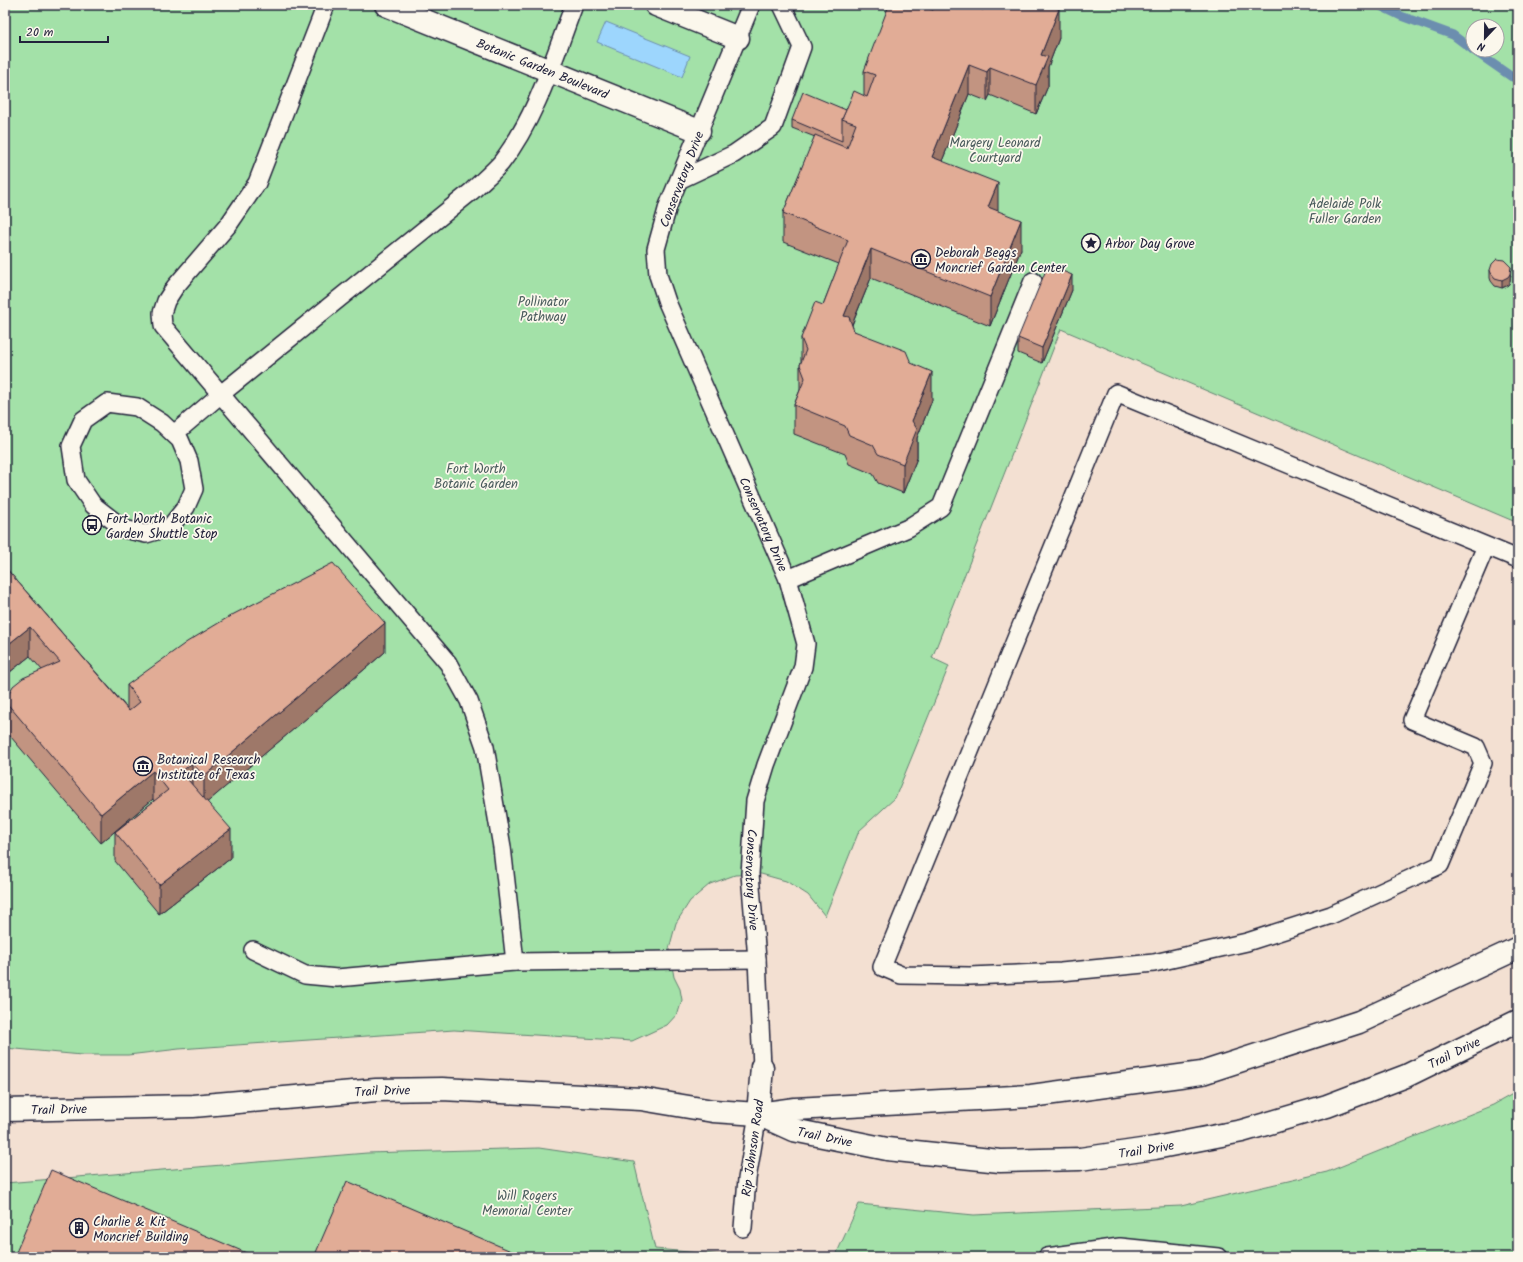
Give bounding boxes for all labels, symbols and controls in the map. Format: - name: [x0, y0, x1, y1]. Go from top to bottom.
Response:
- scale bar: [20, 18, 108, 44]
- north arrow: [1465, 18, 1505, 58]
- text: 20 m: [26, 23, 54, 42]
- street label: Botanic Garden Boulevard: [473, 33, 612, 106]
- text: N: [1475, 37, 1488, 56]
- street label: Conservatory Drive: [654, 128, 710, 231]
- park label: Margery Leonard Courtyard: [950, 133, 1041, 169]
- park label: Adelaide Polk Fuller Garden: [1309, 194, 1382, 230]
- place icon: Arbor Day Grove: [1080, 232, 1102, 254]
- place label: Arbor Day Grove: [1105, 234, 1195, 255]
- place label: Deborah Beggs Moncrief Garden Center: [935, 243, 1066, 279]
- museum icon: Deborah Beggs Moncrief Garden Center: [910, 248, 932, 270]
- park label: Pollinator Pathway: [518, 292, 569, 328]
- park label: Fort Worth Botanic Garden: [434, 459, 518, 495]
- street label: Conservatory Drive: [733, 474, 793, 576]
- place label: Fort Worth Botanic Garden Shuttle Stop: [106, 509, 218, 545]
- bus stop icon: Fort Worth Botanic Garden Shuttle Stop: [81, 514, 103, 536]
- place label: Botanical Research Institute of Texas: [157, 750, 261, 786]
- museum icon: Botanical Research Institute of Texas: [132, 755, 154, 777]
- street label: Conservatory Drive: [738, 828, 764, 932]
- street label: Trail Drive: [1425, 1032, 1485, 1076]
- street label: Trail Drive: [354, 1080, 411, 1104]
- street label: Rip Johnson Road: [736, 1098, 771, 1198]
- street label: Trail Drive: [31, 1099, 87, 1121]
- street label: Trail Drive: [795, 1122, 854, 1154]
- street label: Trail Drive: [1117, 1135, 1176, 1165]
- park label: Will Rogers Memorial Center: [482, 1186, 573, 1222]
- place label: Charlie & Kit Moncrief Building: [93, 1212, 189, 1248]
- building icon: Charlie & Kit Moncrief Building: [68, 1217, 90, 1239]

